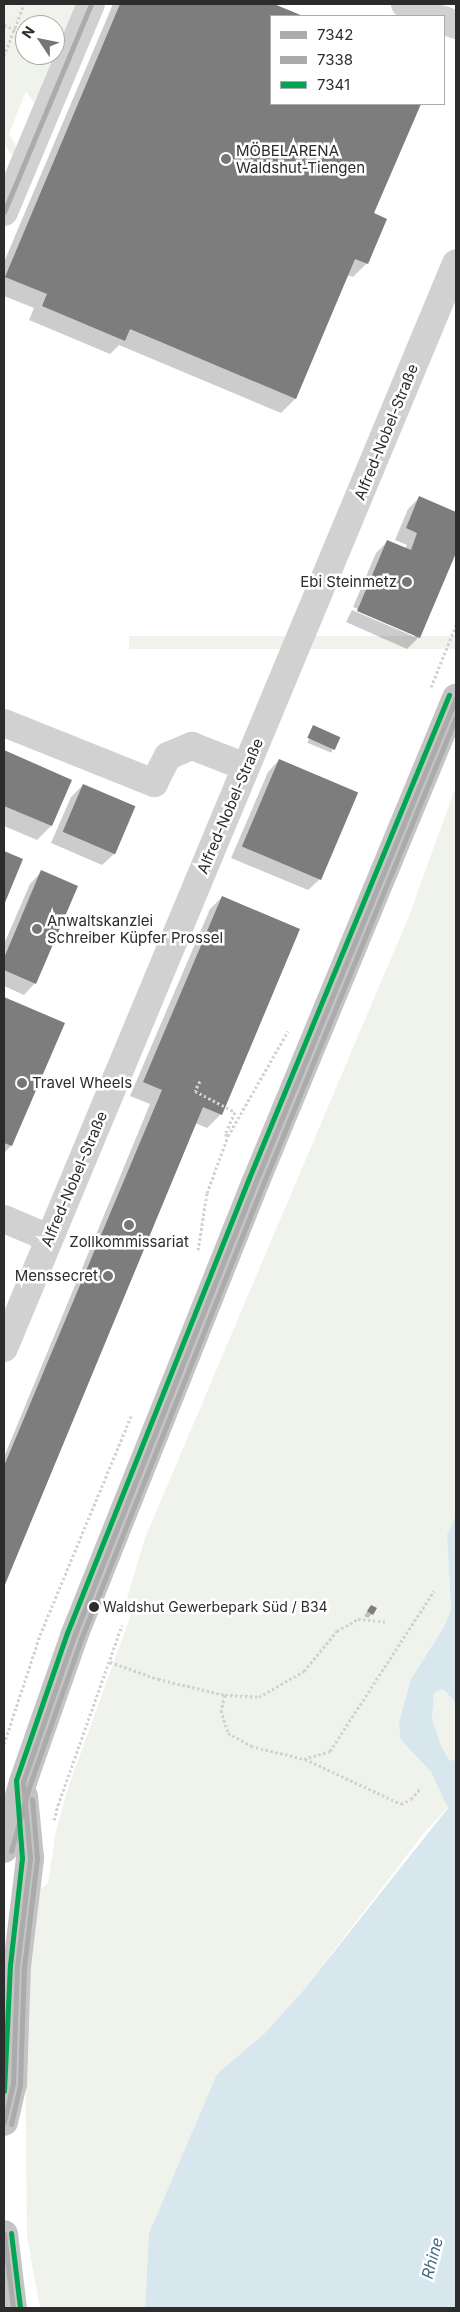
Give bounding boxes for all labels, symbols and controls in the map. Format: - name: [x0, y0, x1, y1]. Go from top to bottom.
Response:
- north arrow: [15, 15, 65, 65]
- legend: [270, 15, 445, 105]
- text: N: [18, 23, 38, 41]
- text: 7342: [317, 25, 353, 44]
- text: 7338: [317, 50, 353, 69]
- text: 7341: [317, 75, 350, 94]
- place label: MÖBELARENA Waldshut-Tiengen: [236, 141, 365, 176]
- marker: MÖBELARENA Waldshut-Tiengen: [220, 153, 232, 165]
- street label: Alfred-Nobel-Straße: [350, 361, 422, 503]
- place label: Ebi Steinmetz: [300, 573, 397, 591]
- marker: Ebi Steinmetz: [401, 576, 413, 588]
- street label: Alfred-Nobel-Straße: [193, 736, 267, 876]
- place label: Anwaltskanzlei Schreiber Küpfer Prossel: [47, 911, 223, 946]
- marker: Anwaltskanzlei Schreiber Küpfer Prossel: [31, 923, 43, 935]
- place label: Travel Wheels: [32, 1074, 132, 1092]
- marker: Travel Wheels: [16, 1077, 28, 1089]
- street label: Alfred-Nobel-Straße: [37, 1109, 111, 1249]
- marker: Zollkommissariat: [123, 1219, 135, 1231]
- place label: Zollkommissariat: [69, 1233, 189, 1251]
- place label: Menssecret: [15, 1267, 98, 1285]
- marker: Menssecret: [102, 1270, 114, 1282]
- place label: Waldshut Gewerbepark Süd / B34: [103, 1599, 328, 1615]
- marker: Waldshut Gewerbepark Süd / B34: [89, 1602, 99, 1612]
- water label: Rhine: [417, 2235, 447, 2281]

